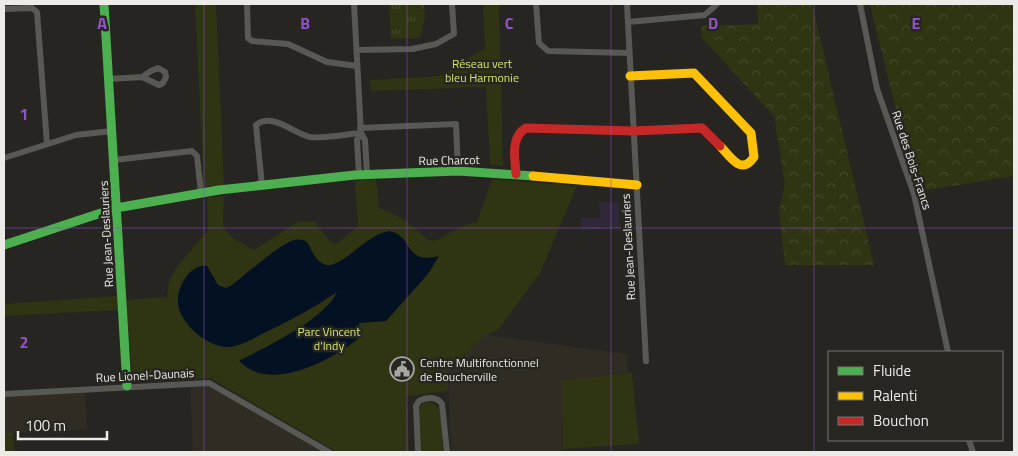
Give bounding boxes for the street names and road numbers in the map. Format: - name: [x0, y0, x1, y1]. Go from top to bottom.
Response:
- street label: Rue des Bois-Francs: [887, 108, 937, 213]
- street label: Rue Charcot: [418, 150, 480, 170]
- street label: Rue Jean-Deslauriers: [94, 180, 118, 288]
- street label: Rue Jean-Deslauriers: [616, 193, 640, 301]
- street label: Rue Lionel-Daunais: [95, 363, 195, 387]

